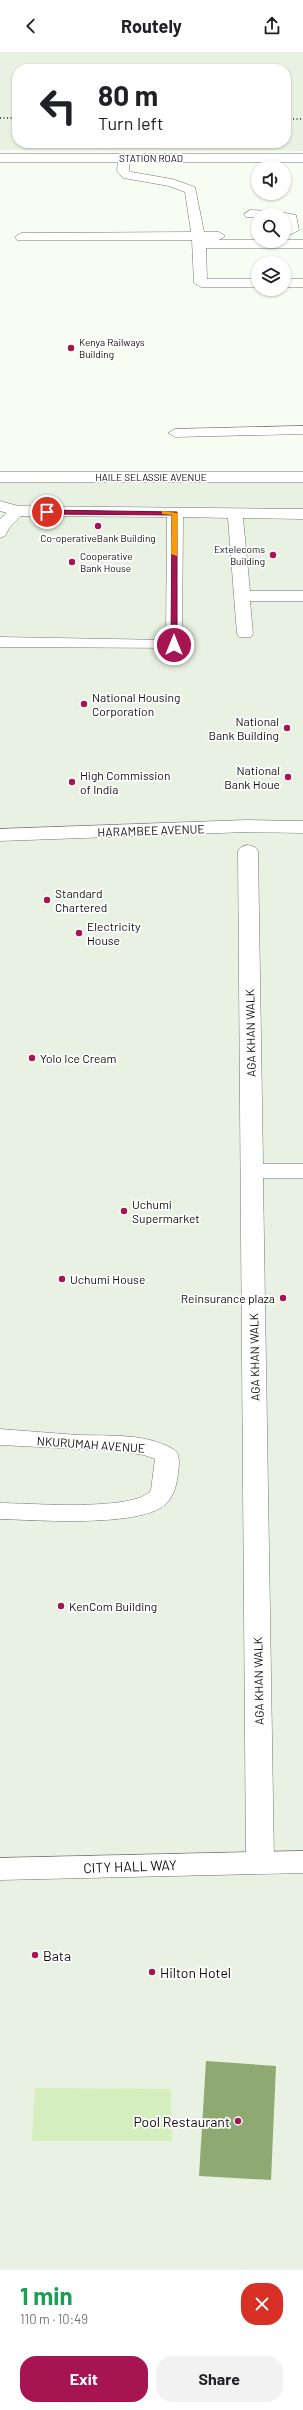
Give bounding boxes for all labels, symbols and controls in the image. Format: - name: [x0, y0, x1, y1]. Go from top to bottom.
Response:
- icon: back: [20, 15, 42, 37]
- text: Routely: [121, 15, 182, 37]
- icon: share: [261, 15, 283, 37]
- text: 80 m: [98, 78, 158, 112]
- icon: left: [32, 80, 84, 132]
- text: Turn left: [98, 112, 164, 134]
- street label: STATION ROAD: [119, 152, 183, 164]
- map controls: [251, 160, 291, 296]
- button: sound: [251, 160, 291, 200]
- button: search: [251, 208, 291, 248]
- button: layers: [251, 256, 291, 296]
- place label: Kenya Railways Building: [79, 336, 145, 360]
- marker: Kenya Railways Building: [66, 343, 76, 353]
- street label: HAILE SELASSIE AVENUE: [95, 471, 207, 483]
- pin: [30, 495, 64, 529]
- icon: arrive: [36, 501, 58, 523]
- marker: Co-operativeBank Building: [93, 521, 103, 531]
- place label: Co-operativeBank Building: [40, 532, 156, 544]
- place label: Extelecoms Building: [214, 543, 265, 567]
- place label: Cooperative Bank House: [80, 550, 133, 574]
- marker: Extelecoms Building: [268, 550, 278, 560]
- marker: Cooperative Bank House: [67, 557, 77, 567]
- position arrow: [153, 624, 195, 666]
- place label: National Housing Corporation: [92, 690, 180, 718]
- marker: National Housing Corporation: [79, 699, 89, 709]
- place label: National Bank Building: [208, 714, 279, 742]
- marker: National Bank Building: [282, 723, 292, 733]
- place label: National Bank Houe: [224, 763, 280, 791]
- place label: High Commission of India: [80, 768, 170, 796]
- marker: National Bank Houe: [283, 772, 293, 782]
- marker: High Commission of India: [67, 777, 77, 787]
- street label: HARAMBEE AVENUE: [97, 821, 205, 839]
- place label: Standard Chartered: [55, 886, 107, 914]
- marker: Standard Chartered: [42, 895, 52, 905]
- place label: Electricity House: [87, 919, 141, 947]
- marker: Electricity House: [74, 928, 84, 938]
- street label: AGA KHAN WALK: [242, 988, 258, 1077]
- place label: Yolo Ice Cream: [40, 1051, 116, 1065]
- marker: Yolo Ice Cream: [27, 1053, 37, 1063]
- place label: Uchumi Supermarket: [132, 1197, 200, 1225]
- marker: Uchumi Supermarket: [119, 1206, 129, 1216]
- place label: Uchumi House: [70, 1272, 145, 1286]
- marker: Uchumi House: [57, 1274, 67, 1284]
- place label: Reinsurance plaza: [181, 1291, 275, 1305]
- marker: Reinsurance plaza: [278, 1293, 288, 1303]
- street label: AGA KHAN WALK: [246, 1312, 262, 1401]
- street label: NKURUMAH AVENUE: [36, 1433, 146, 1455]
- place label: KenCom Building: [69, 1599, 157, 1613]
- marker: KenCom Building: [56, 1601, 66, 1611]
- street label: AGA KHAN WALK: [250, 1636, 266, 1725]
- street label: CITY HALL WAY: [83, 1856, 177, 1876]
- place label: Bata: [43, 1947, 71, 1964]
- marker: Bata: [30, 1950, 40, 1960]
- place label: Hilton Hotel: [160, 1964, 231, 1981]
- marker: Hilton Hotel: [147, 1967, 157, 1977]
- place label: Pool Restaurant: [133, 2113, 230, 2130]
- marker: Pool Restaurant: [233, 2116, 243, 2126]
- text: 1 min: [20, 2281, 73, 2310]
- button: close: [241, 2283, 283, 2325]
- text: 110 m · 10:49: [20, 2311, 88, 2327]
- button: Exit: [20, 2356, 148, 2402]
- button: Share: [156, 2356, 283, 2402]

